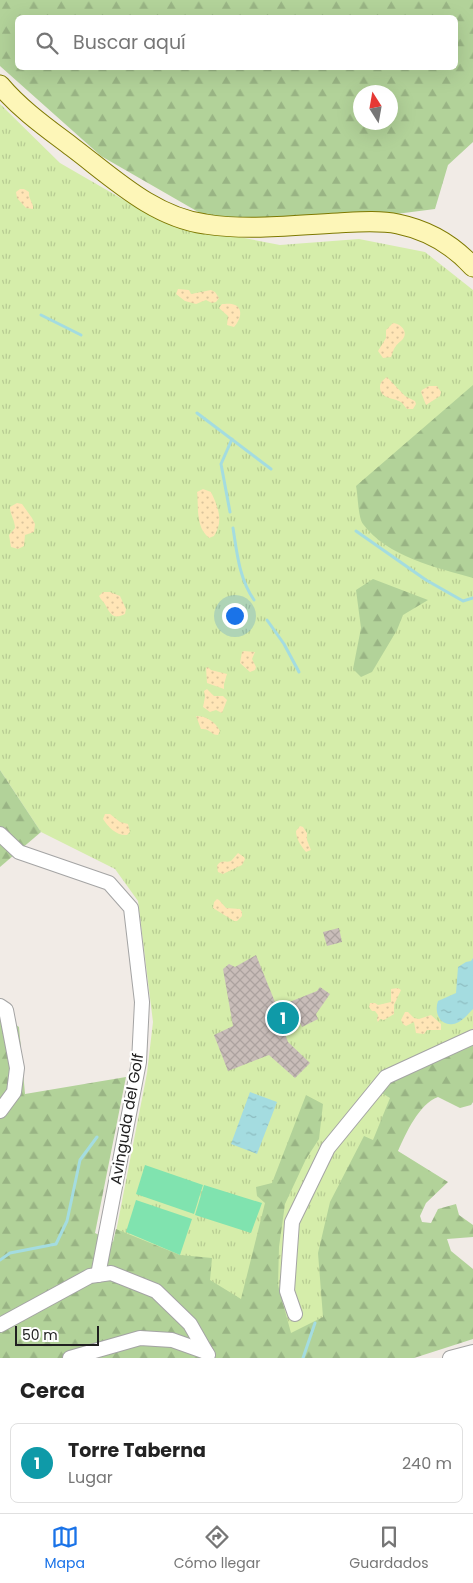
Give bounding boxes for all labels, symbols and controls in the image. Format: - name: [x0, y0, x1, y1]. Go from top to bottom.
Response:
- search box: [15, 15, 458, 70]
- icon: search: [33, 29, 61, 57]
- text: Buscar aquí: [73, 29, 186, 56]
- north arrow: [353, 85, 398, 130]
- your location: [222, 603, 248, 629]
- pin: 1: [267, 999, 299, 1037]
- street label: Avinguda del Golf: [105, 1052, 148, 1186]
- scale bar: [15, 1323, 99, 1346]
- text: 50 m: [22, 1325, 58, 1345]
- text: Cerca: [20, 1376, 85, 1405]
- text: Torre Taberna: [68, 1437, 206, 1464]
- text: 1: [34, 1452, 40, 1475]
- text: 240 m: [402, 1452, 452, 1475]
- text: Lugar: [68, 1466, 113, 1489]
- tab: Mapa: [44, 1523, 85, 1574]
- tab: Cómo llegar: [174, 1523, 260, 1574]
- tab: Guardados: [349, 1523, 429, 1574]

